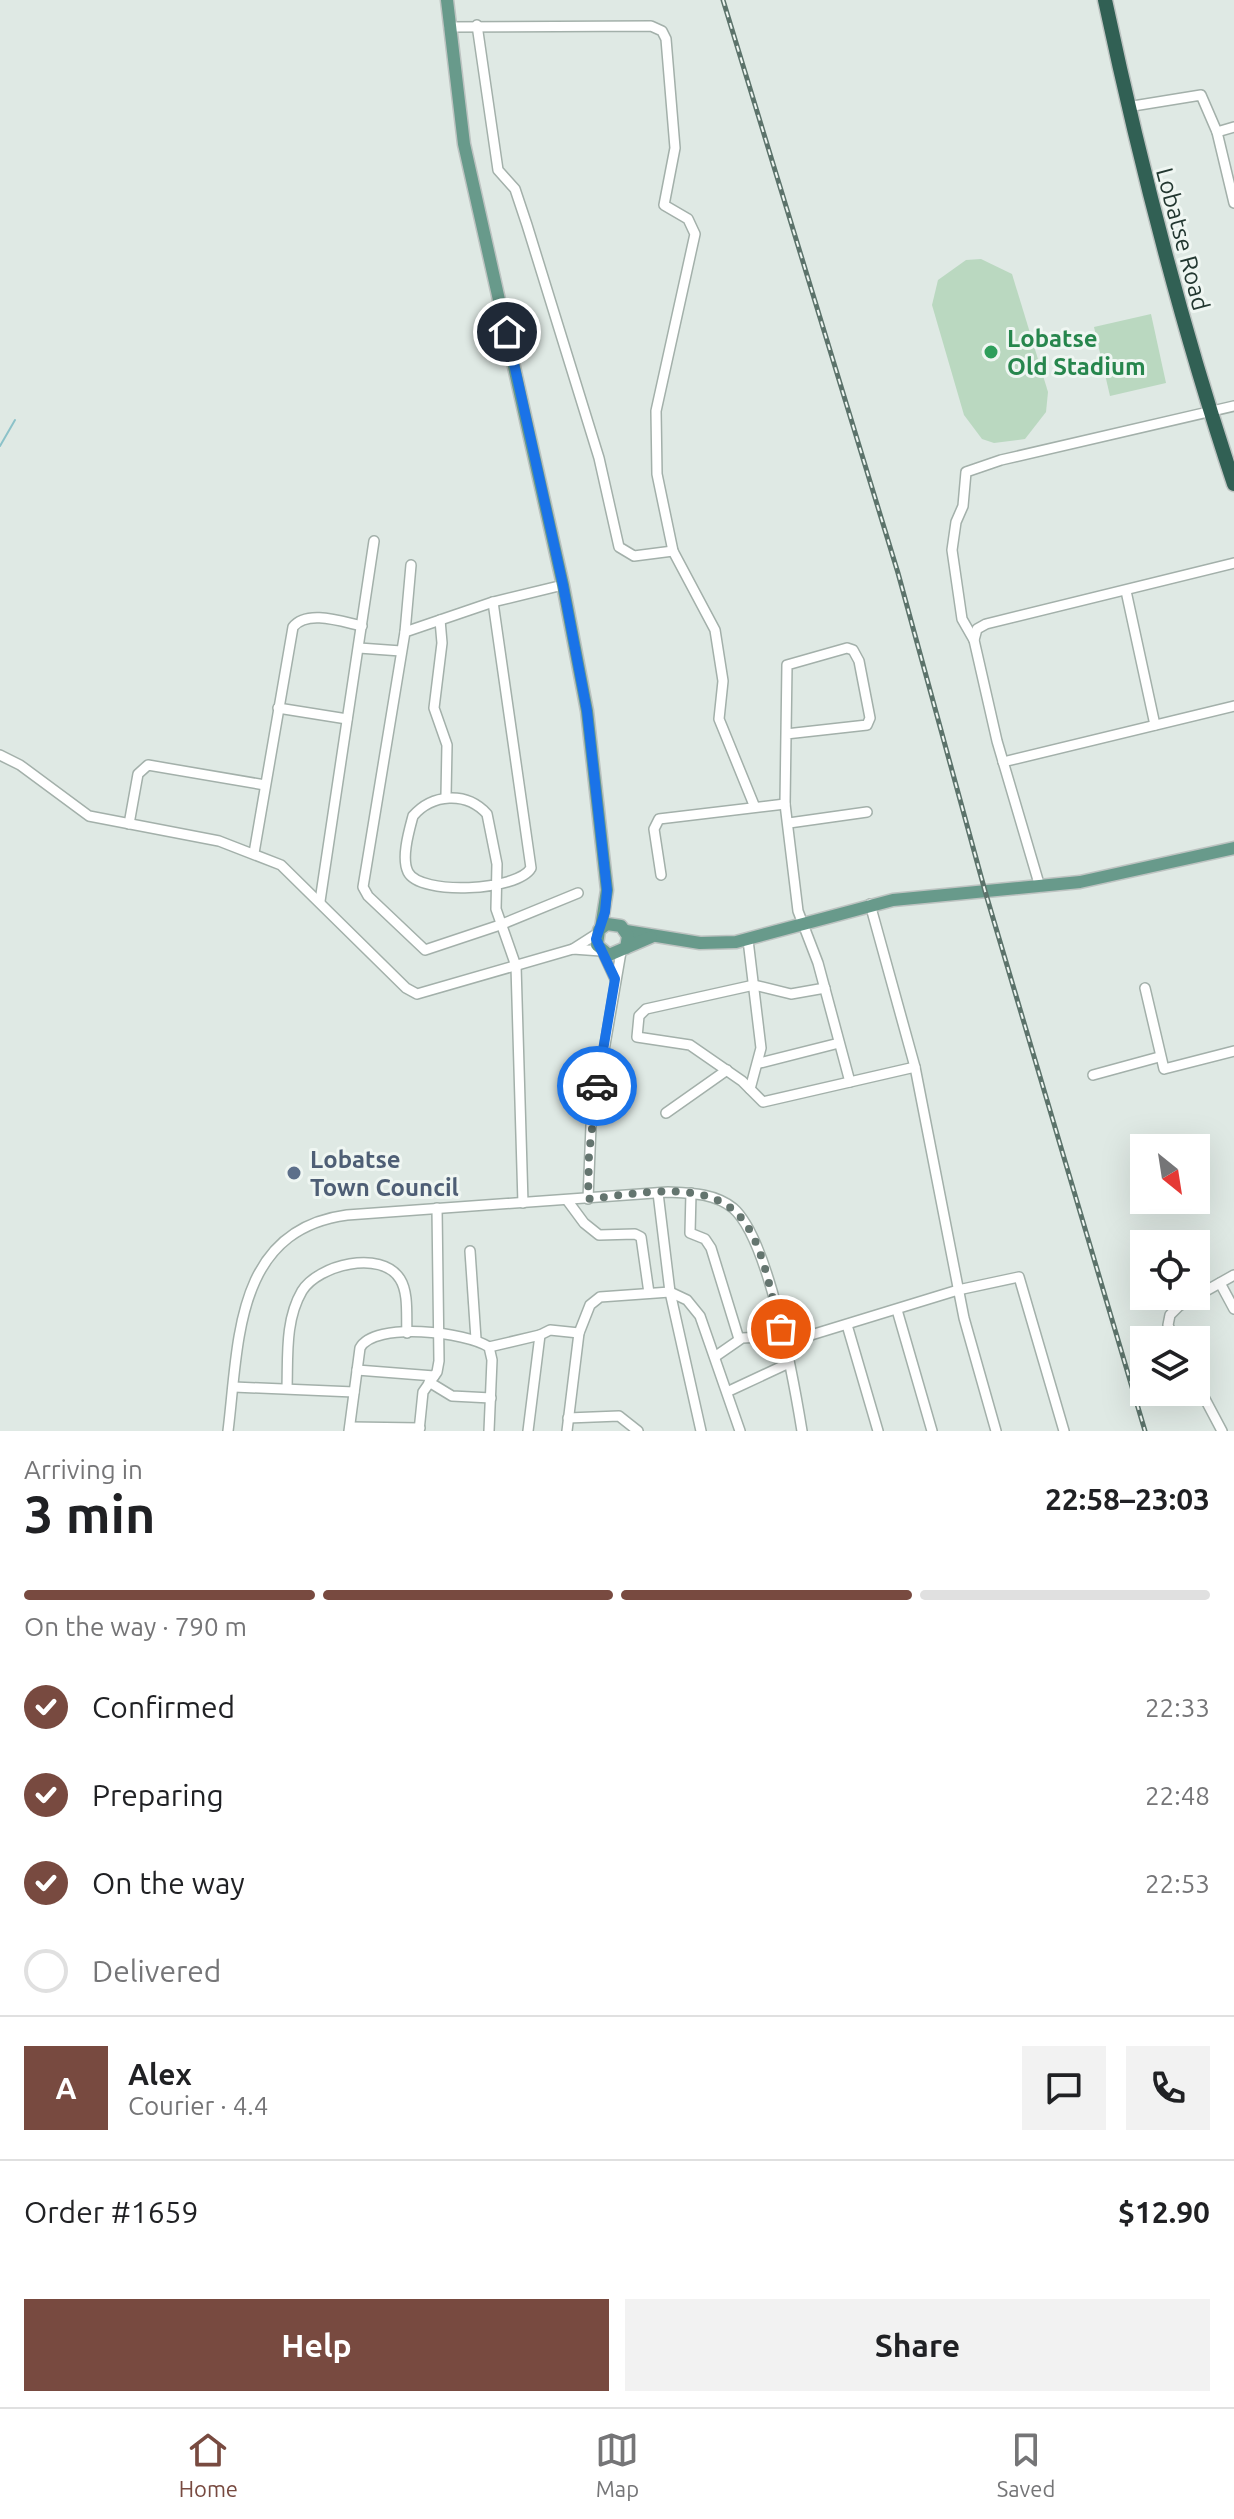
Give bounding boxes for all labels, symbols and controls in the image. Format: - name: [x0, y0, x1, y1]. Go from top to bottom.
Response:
- street label: Lobatse Road: [1151, 165, 1215, 313]
- pin: [473, 298, 541, 366]
- icon: home: [485, 310, 529, 354]
- place label: Lobatse Old Stadium: [1007, 325, 1146, 380]
- marker: Lobatse Old Stadium: [982, 343, 1000, 361]
- courier: [557, 1046, 637, 1126]
- icon: car: [575, 1064, 619, 1108]
- north arrow: [1130, 1134, 1210, 1214]
- map controls: [1130, 1134, 1210, 1406]
- place label: Lobatse Town Council: [310, 1146, 459, 1201]
- marker: Lobatse Town Council: [285, 1164, 303, 1182]
- button: locate: [1130, 1230, 1210, 1310]
- pin: [747, 1295, 815, 1363]
- icon: bag: [759, 1307, 803, 1351]
- button: layers: [1130, 1326, 1210, 1406]
- text: Arriving in: [24, 1455, 143, 1484]
- text: 22:58–23:03: [1045, 1482, 1210, 1516]
- text: 3 min: [24, 1485, 155, 1543]
- text: On the way · 790 m: [24, 1612, 247, 1641]
- icon: check: [24, 1685, 68, 1729]
- text: Confirmed: [92, 1690, 235, 1724]
- text: 22:33: [1145, 1693, 1210, 1722]
- icon: check: [24, 1773, 68, 1817]
- text: Preparing: [92, 1778, 224, 1812]
- text: 22:48: [1145, 1781, 1210, 1810]
- icon: check: [24, 1861, 68, 1905]
- text: On the way: [92, 1866, 245, 1900]
- text: 22:53: [1145, 1869, 1210, 1898]
- text: Delivered: [92, 1954, 221, 1988]
- button: chat: [1022, 2046, 1106, 2130]
- button: phone: [1126, 2046, 1210, 2130]
- text: Alex: [128, 2057, 192, 2091]
- text: A: [55, 2071, 77, 2105]
- text: Courier · 4.4: [128, 2091, 268, 2120]
- text: Order #1659: [24, 2195, 198, 2229]
- text: $12.90: [1118, 2195, 1210, 2229]
- button: Help: [24, 2299, 609, 2391]
- button: Share: [625, 2299, 1210, 2391]
- tab: Home: [179, 2428, 238, 2501]
- tab: Map: [595, 2428, 639, 2501]
- tab: Saved: [997, 2428, 1055, 2501]

